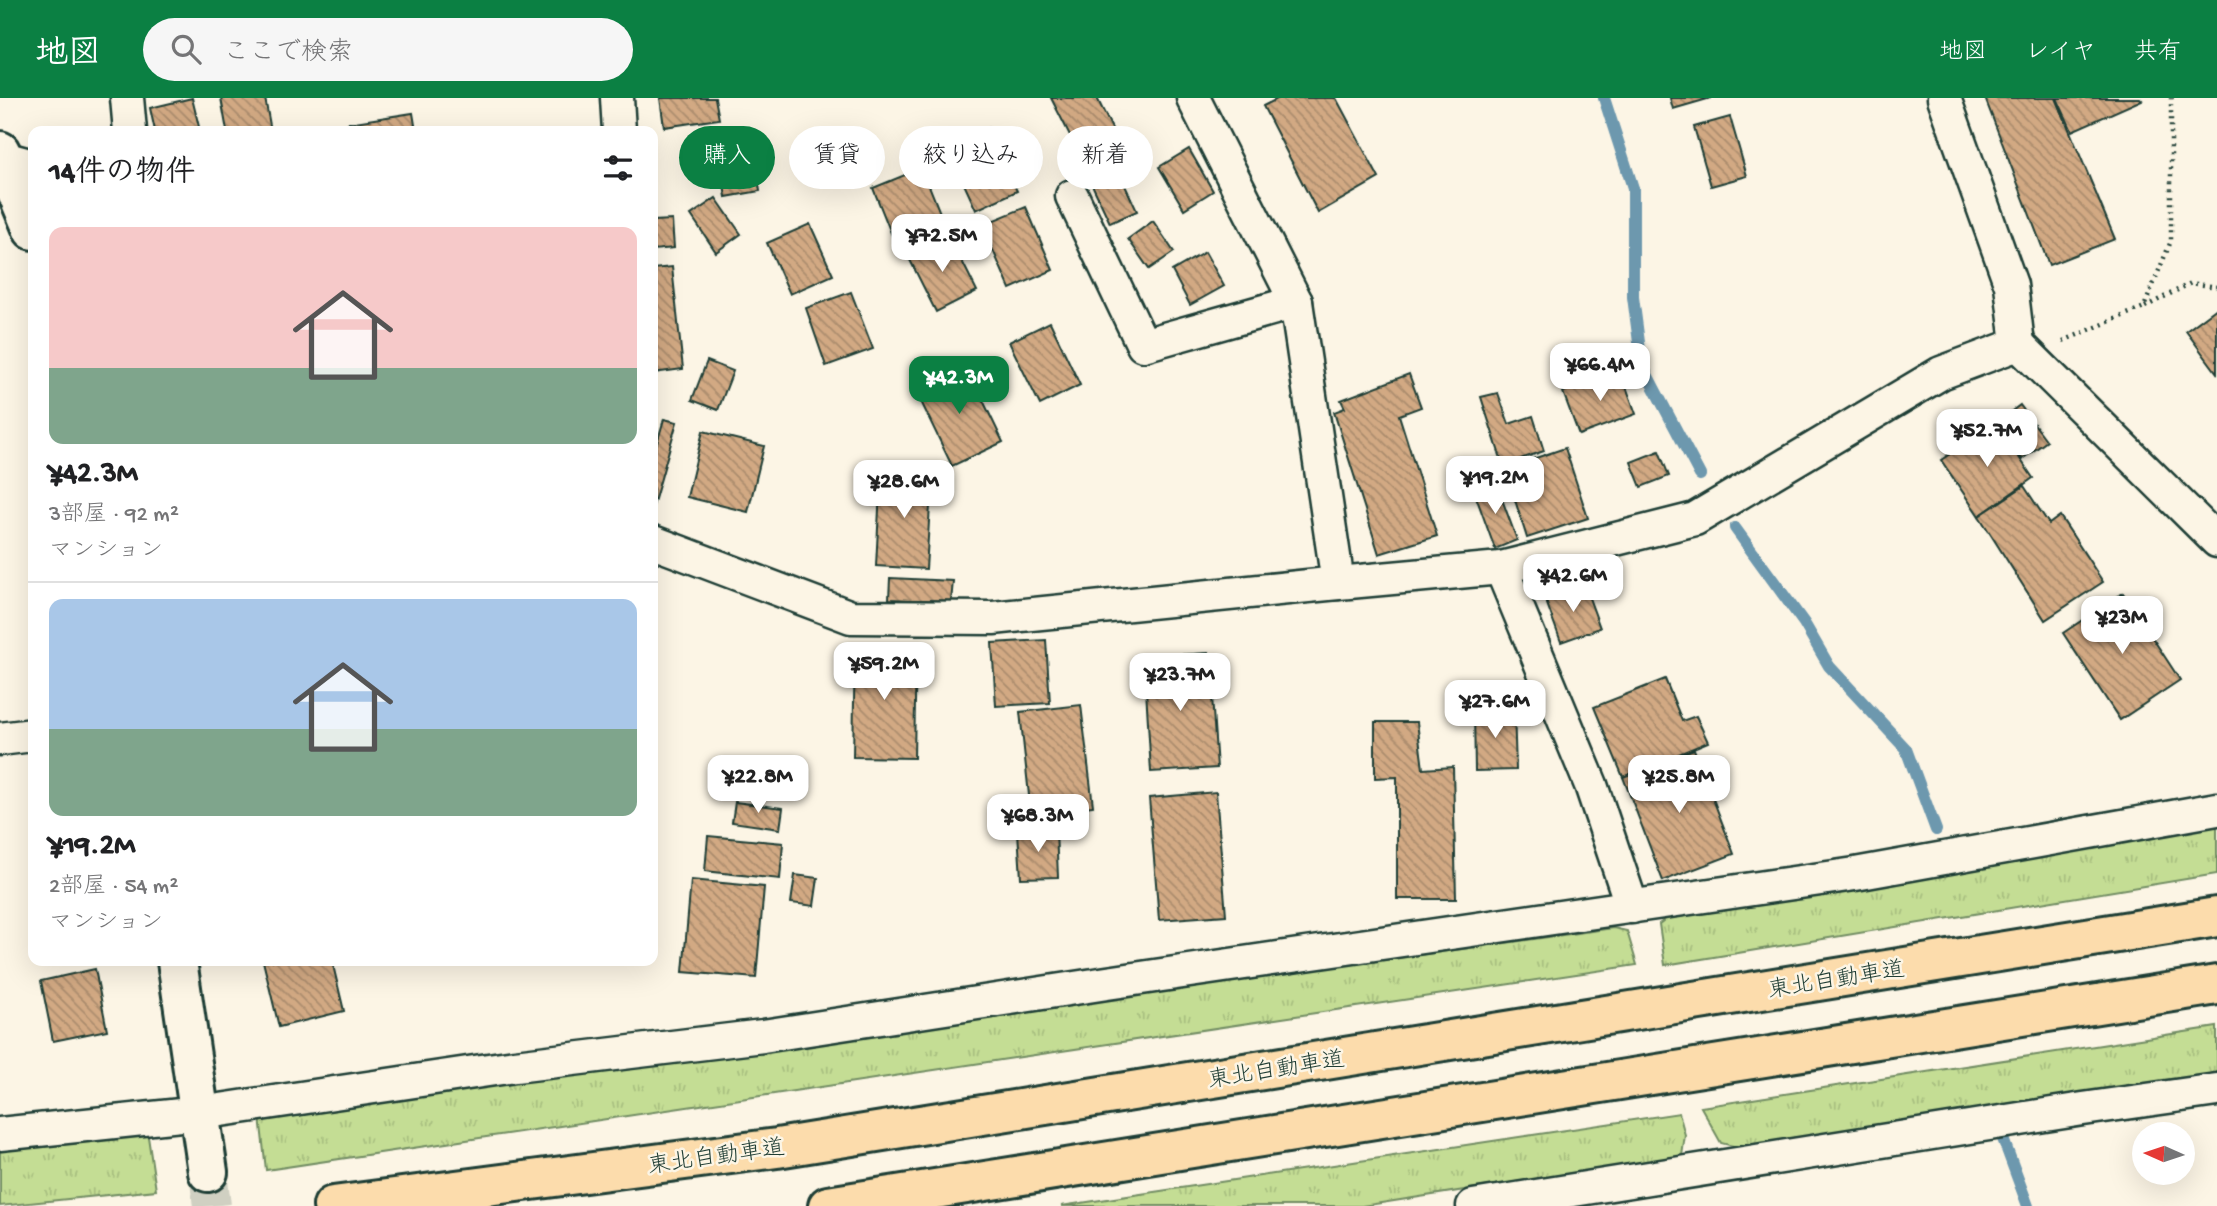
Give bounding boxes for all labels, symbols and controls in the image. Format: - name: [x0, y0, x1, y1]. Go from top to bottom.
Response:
- search box: [143, 18, 633, 81]
- icon: search: [167, 30, 205, 68]
- text: 地図: [35, 37, 101, 75]
- text: ここで検索: [223, 39, 353, 70]
- text: 地図: [1939, 39, 1987, 68]
- text: レイヤ: [2025, 39, 2096, 68]
- text: 共有: [2134, 39, 2182, 68]
- chip: 購入: [679, 126, 775, 189]
- chip: 賃貸: [789, 126, 885, 189]
- chip: 絞り込み: [899, 126, 1043, 189]
- chip: 新着: [1057, 126, 1153, 189]
- icon: filters: [599, 149, 637, 187]
- text: 14件の物件: [49, 157, 195, 192]
- pin: ¥72.5M: [885, 214, 999, 274]
- text: ¥72.5M: [907, 223, 977, 250]
- icon: home: [280, 272, 406, 398]
- pin: ¥66.4M: [1543, 344, 1657, 403]
- text: ¥66.4M: [1566, 352, 1634, 379]
- pin: ¥42.3M: [902, 356, 1016, 416]
- text: ¥42.3M: [925, 365, 993, 392]
- pin: ¥52.7M: [1930, 410, 2044, 469]
- text: ¥52.7M: [1952, 418, 2022, 445]
- pin: ¥19.2M: [1438, 456, 1552, 516]
- text: ¥42.3M: [49, 458, 138, 493]
- pin: ¥28.6M: [847, 460, 961, 520]
- text: ¥19.2M: [1462, 465, 1528, 492]
- text: ¥28.6M: [869, 469, 939, 496]
- text: 3部屋 · 92 m²: [49, 502, 179, 529]
- text: マンション: [49, 538, 163, 565]
- pin: ¥42.6M: [1516, 554, 1630, 614]
- text: ¥42.6M: [1539, 563, 1607, 590]
- pin: ¥23M: [2081, 596, 2163, 656]
- text: ¥23M: [2097, 605, 2147, 632]
- pin: ¥59.2M: [827, 642, 941, 702]
- icon: home: [280, 644, 406, 770]
- text: ¥59.2M: [850, 651, 918, 678]
- pin: ¥23.7M: [1123, 654, 1237, 713]
- text: ¥23.7M: [1145, 662, 1215, 689]
- pin: ¥27.6M: [1438, 680, 1552, 740]
- text: ¥27.6M: [1461, 689, 1529, 716]
- pin: ¥22.8M: [701, 756, 815, 815]
- pin: ¥25.8M: [1622, 756, 1736, 815]
- text: ¥22.8M: [724, 764, 793, 791]
- text: ¥25.8M: [1644, 764, 1714, 791]
- pin: ¥68.3M: [981, 794, 1095, 854]
- text: ¥68.3M: [1003, 803, 1073, 830]
- text: ¥19.2M: [49, 830, 135, 865]
- text: 2部屋 · 54 m²: [49, 874, 178, 901]
- text: マンション: [49, 910, 163, 937]
- street label: 東北自動車道: [1766, 956, 1907, 1006]
- street label: 東北自動車道: [1206, 1046, 1347, 1096]
- north arrow: [2132, 1122, 2194, 1185]
- map controls: [2132, 1122, 2195, 1185]
- street label: 東北自動車道: [646, 1135, 787, 1181]

